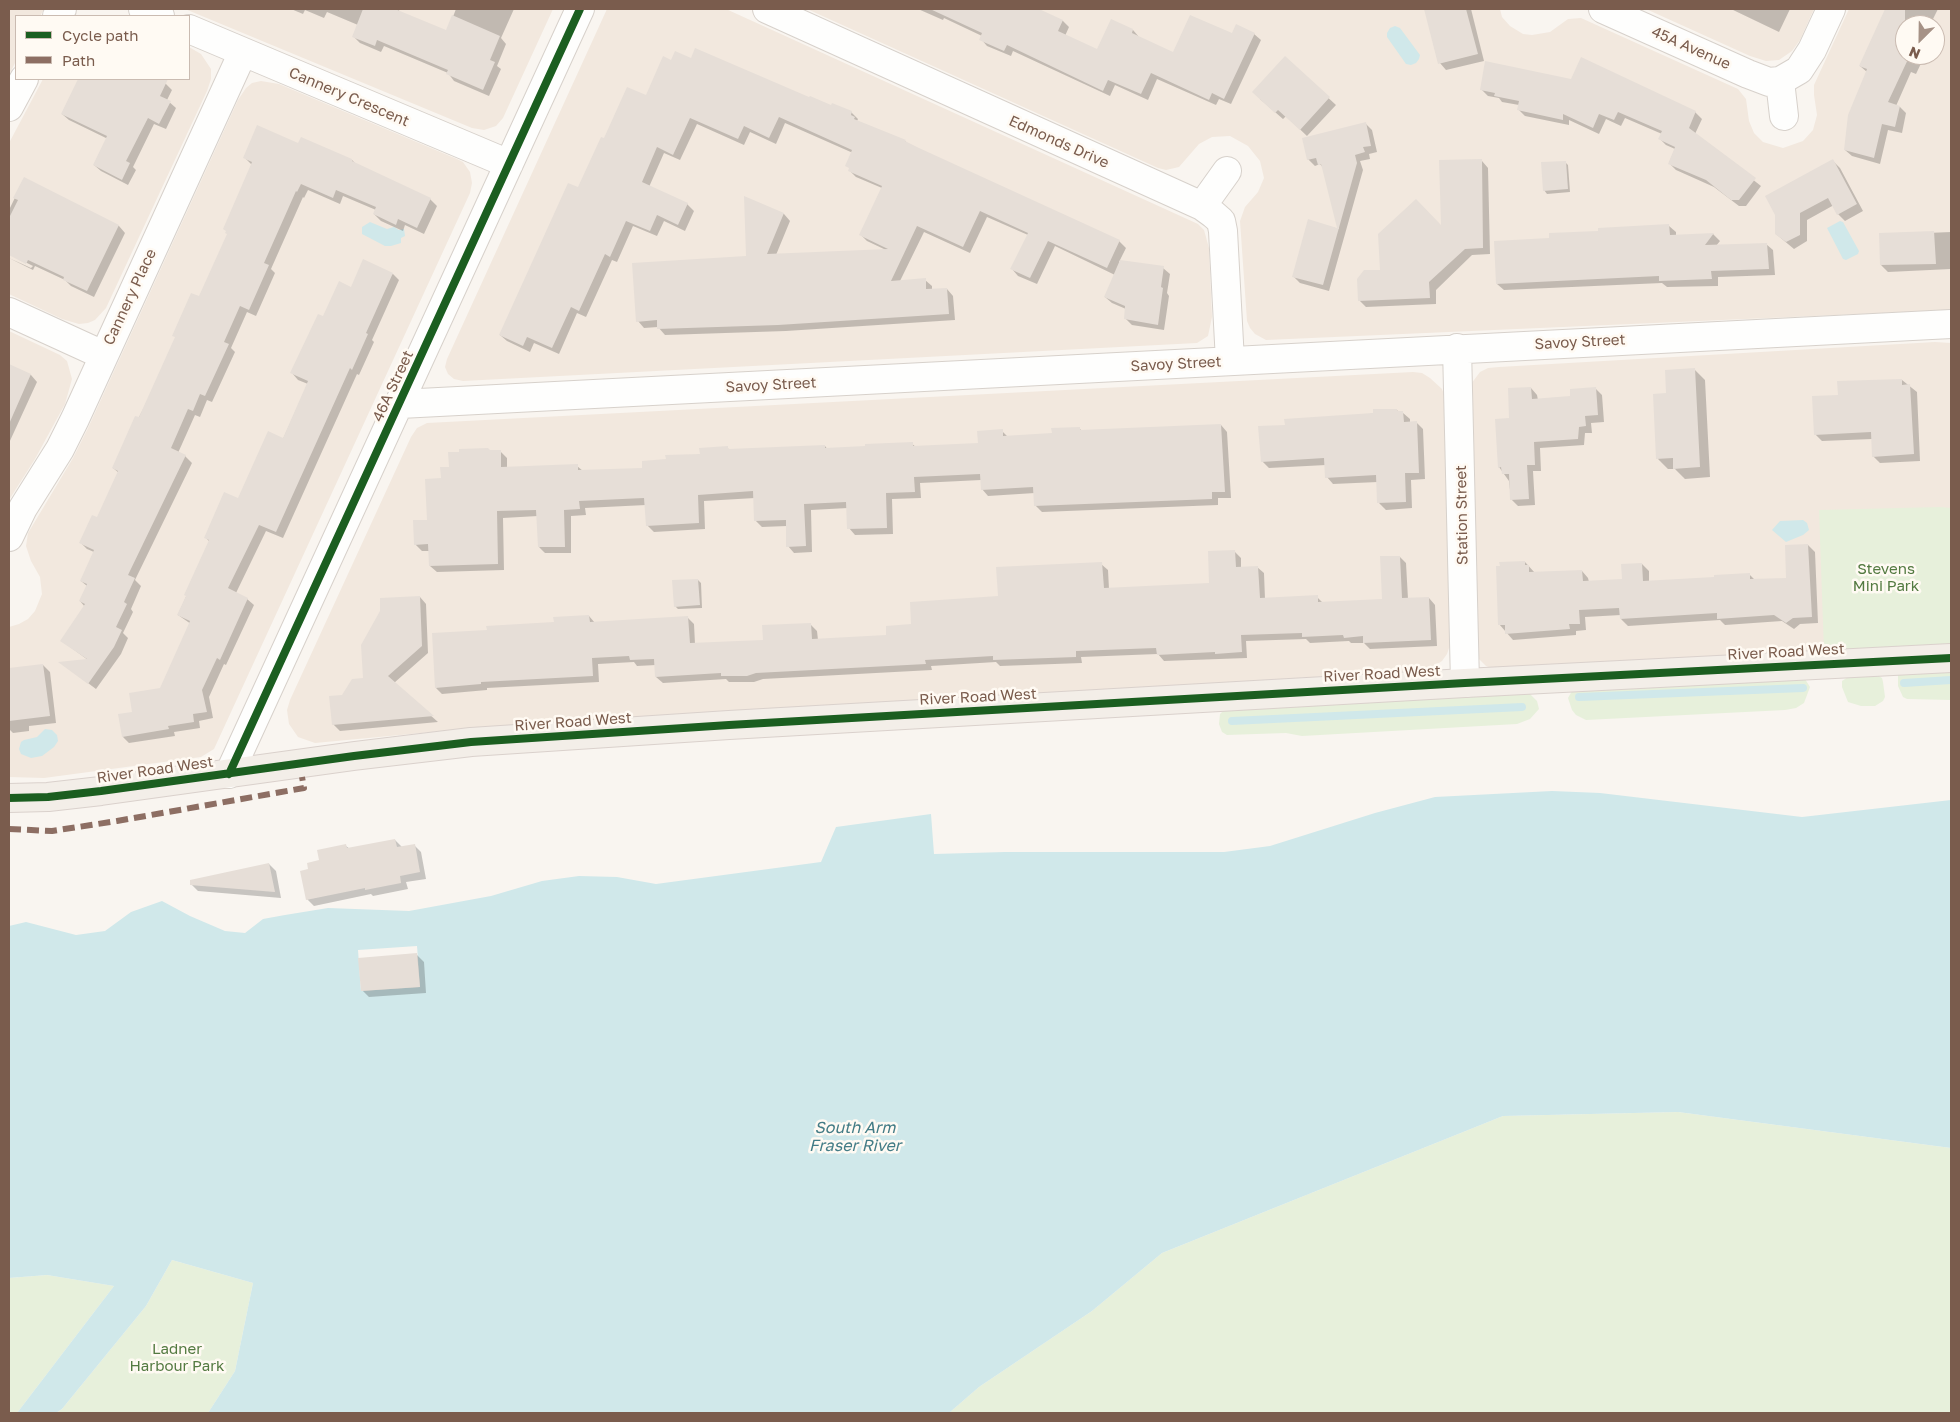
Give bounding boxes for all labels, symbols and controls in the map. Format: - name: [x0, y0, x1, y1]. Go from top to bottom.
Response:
- legend: [15, 15, 190, 80]
- north arrow: [1895, 15, 1945, 65]
- street label: 45A Avenue: [1649, 23, 1733, 73]
- text: Cycle path: [62, 26, 138, 44]
- text: N: [1906, 43, 1923, 63]
- text: Path: [62, 51, 95, 69]
- street label: Cannery Crescent: [286, 64, 412, 130]
- street label: Edmonds Drive: [1006, 112, 1112, 172]
- street label: Cannery Place: [100, 246, 160, 348]
- street label: Savoy Street: [1534, 331, 1626, 353]
- street label: 46A Street: [369, 348, 417, 424]
- street label: Savoy Street: [1130, 353, 1222, 375]
- street label: Savoy Street: [725, 374, 817, 396]
- street label: Station Street: [1452, 465, 1472, 565]
- park label: Stevens Mini Park: [1853, 560, 1919, 595]
- street label: River Road West: [1727, 640, 1845, 664]
- street label: River Road West: [1323, 662, 1441, 686]
- street label: River Road West: [919, 685, 1037, 709]
- street label: River Road West: [514, 709, 632, 735]
- street label: River Road West: [96, 753, 214, 787]
- water label: South Arm Fraser River: [809, 1118, 901, 1156]
- park label: Ladner Harbour Park: [129, 1340, 225, 1375]

